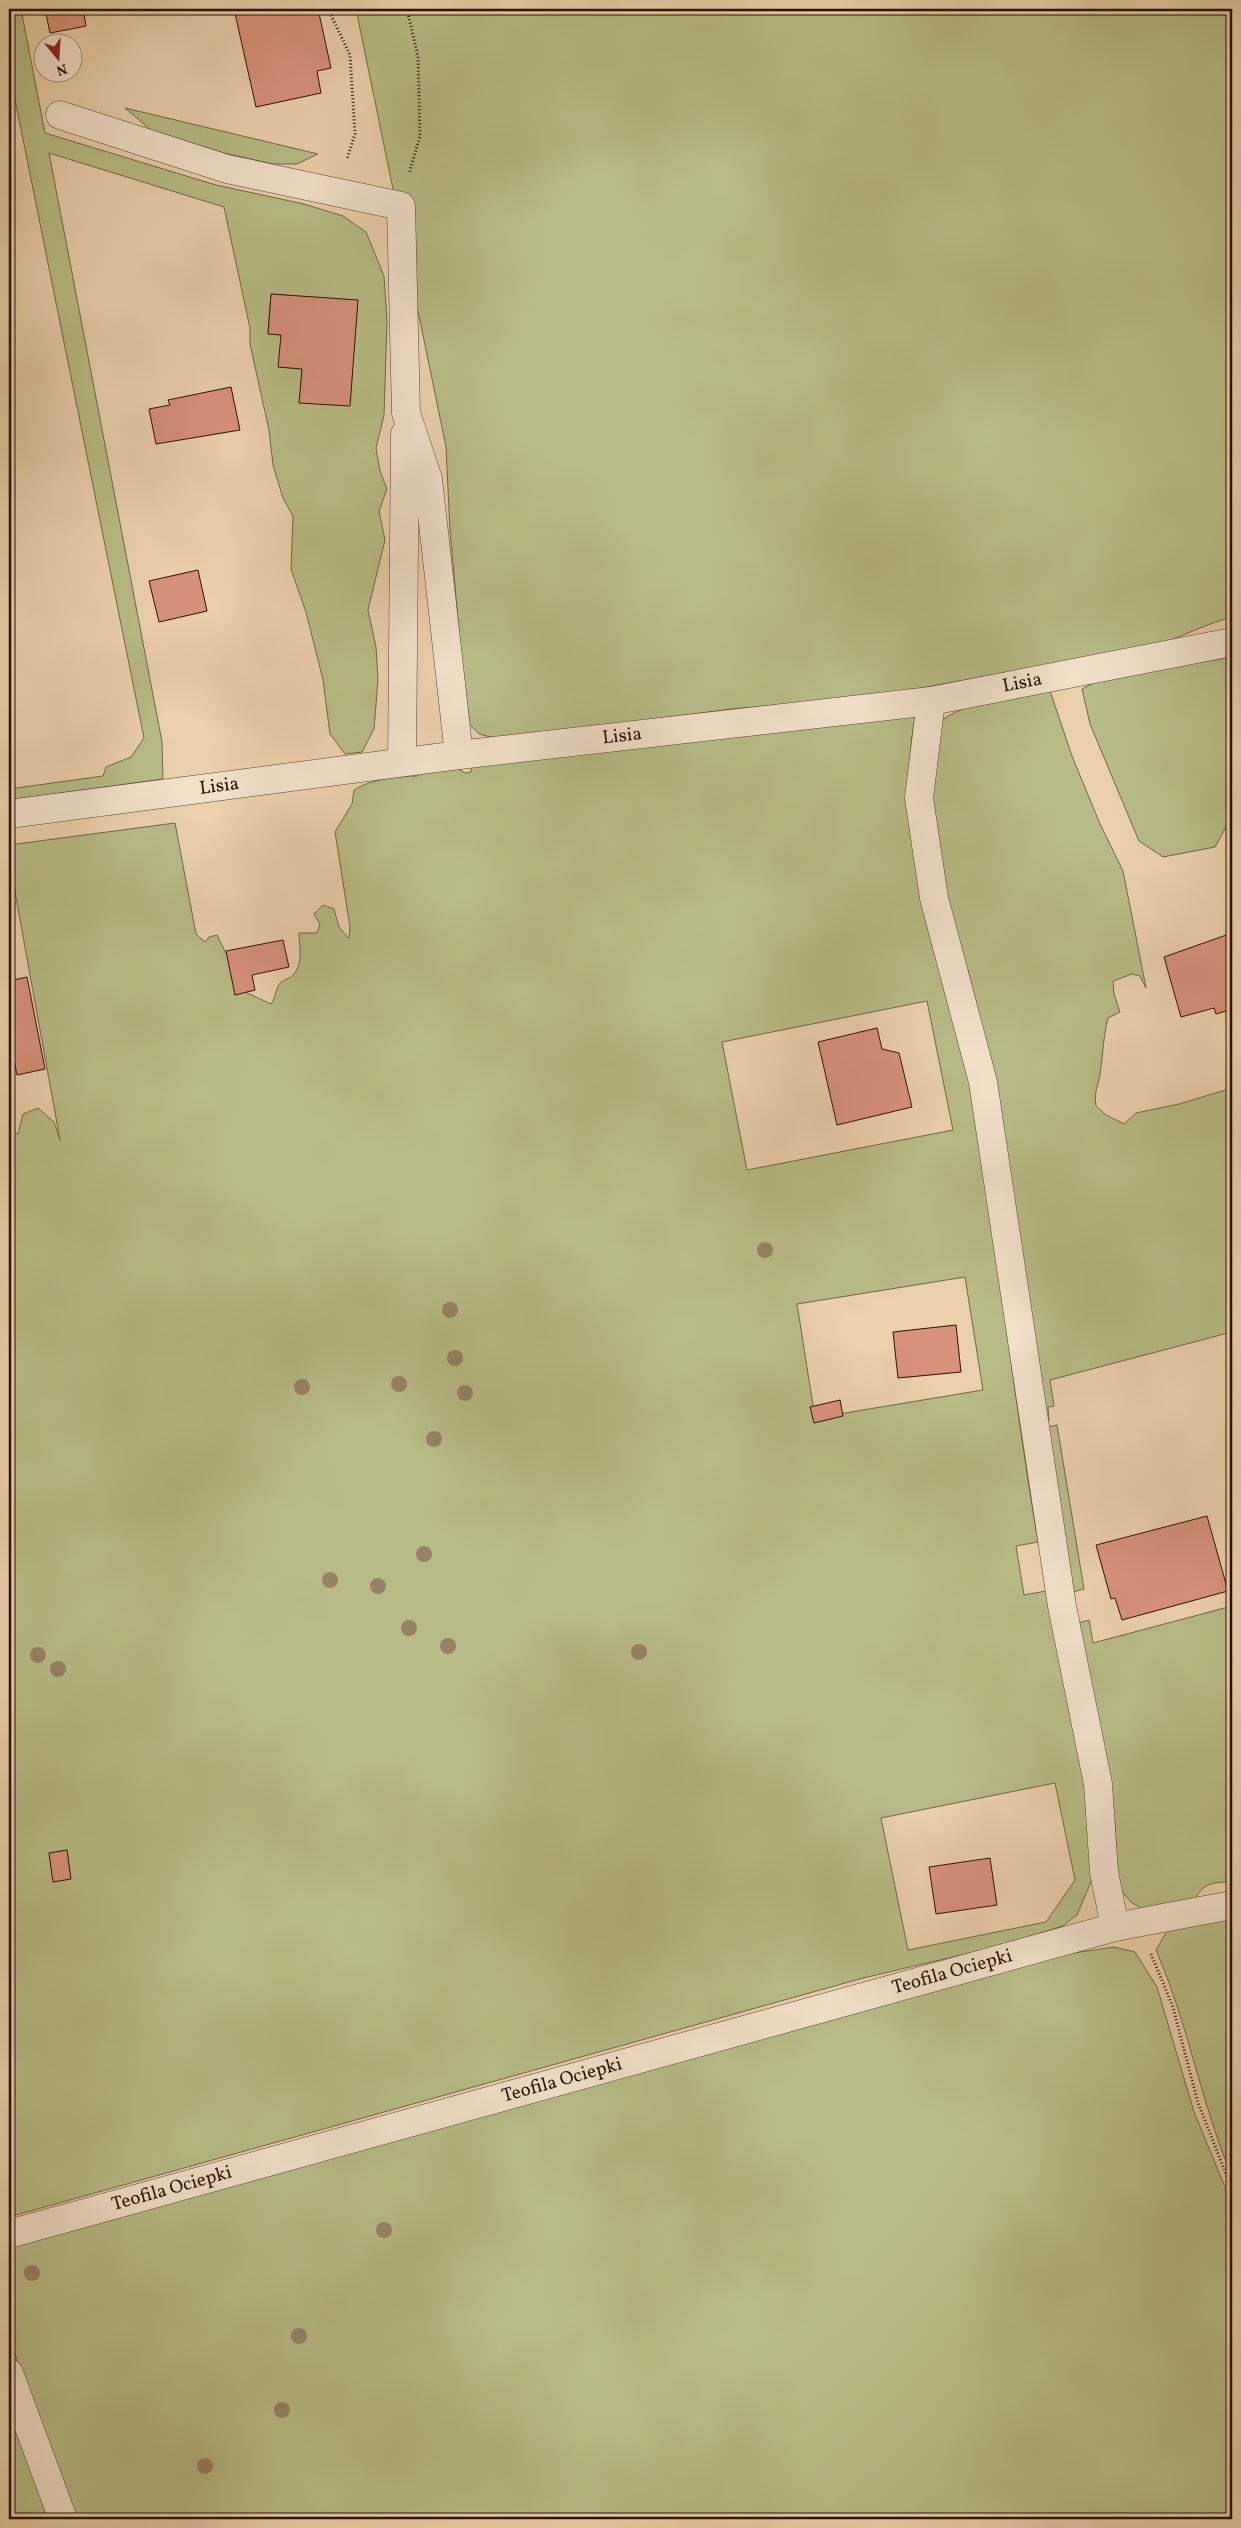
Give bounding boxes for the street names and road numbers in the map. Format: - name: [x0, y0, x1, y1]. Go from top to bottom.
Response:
- street label: Lisia: [1000, 667, 1044, 700]
- street label: Lisia: [601, 721, 643, 752]
- street label: Lisia: [198, 771, 241, 802]
- street label: Teofila Ociepki: [889, 1943, 1016, 2001]
- street label: Teofila Ociepki: [499, 2051, 625, 2110]
- street label: Teofila Ociepki: [109, 2160, 235, 2218]

